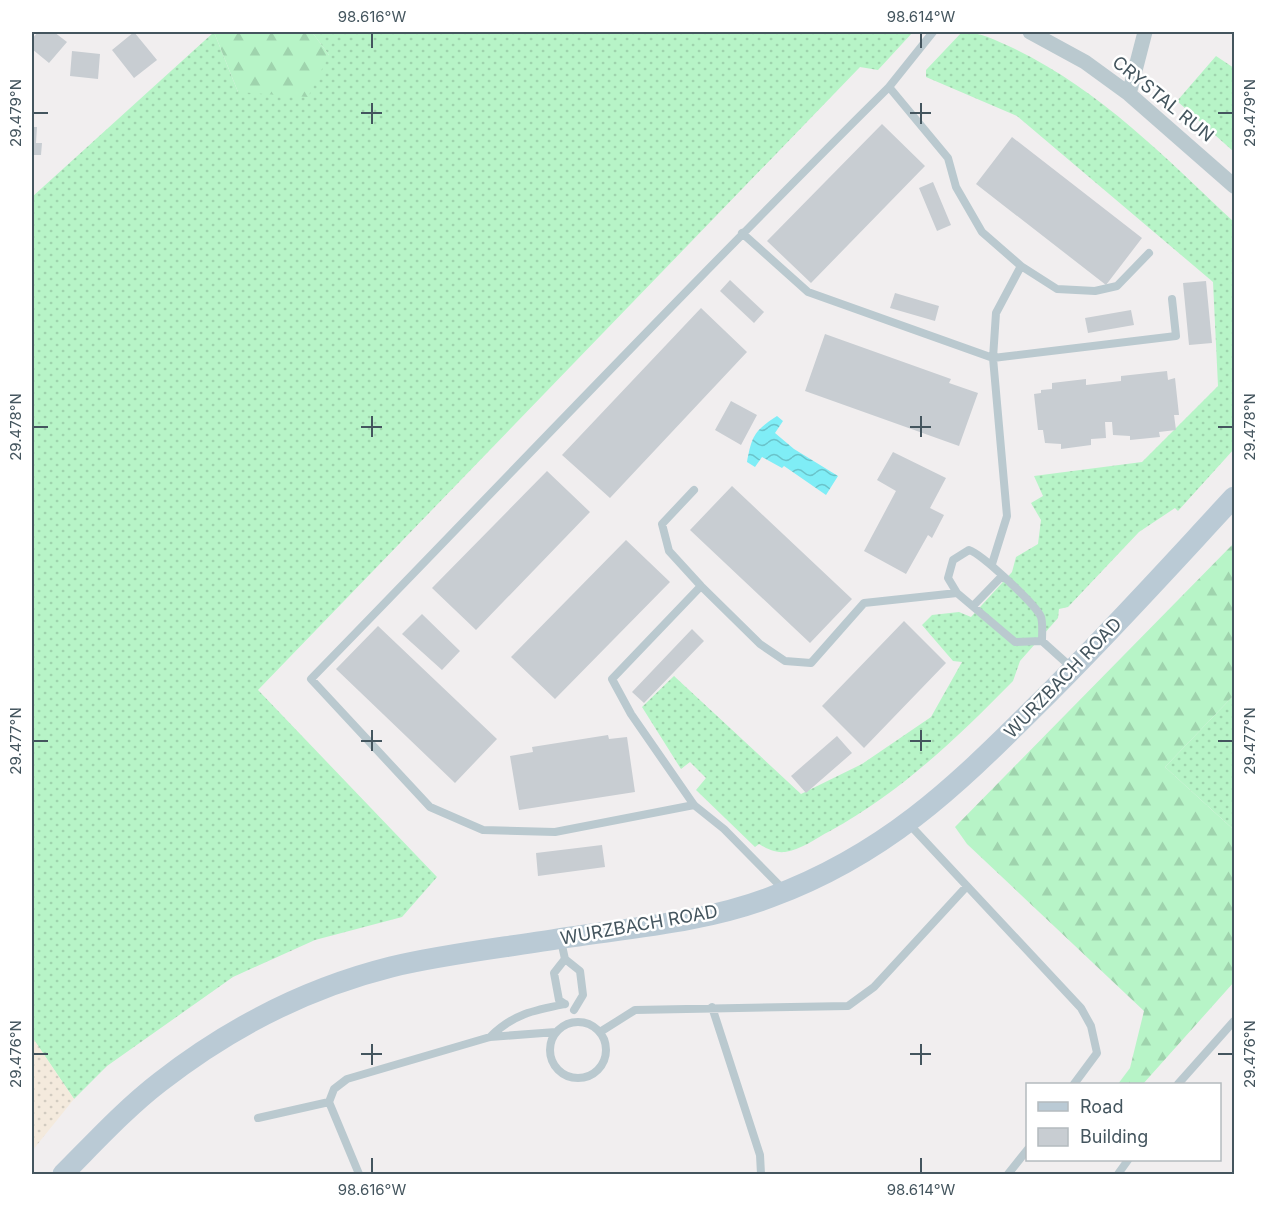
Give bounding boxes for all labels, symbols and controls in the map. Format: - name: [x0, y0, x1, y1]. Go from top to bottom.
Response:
- text: 98.616°W: [338, 7, 406, 26]
- text: 98.614°W: [887, 7, 956, 26]
- street label: CRYSTAL RUN: [1108, 51, 1218, 146]
- text: 29.479°N: [6, 79, 25, 147]
- text: 29.479°N: [1240, 79, 1259, 147]
- text: 29.478°N: [6, 393, 25, 461]
- text: 29.478°N: [1240, 393, 1259, 461]
- street label: WURZBACH ROAD: [1000, 613, 1126, 742]
- text: 29.477°N: [6, 707, 25, 775]
- text: 29.477°N: [1240, 707, 1259, 775]
- street label: WURZBACH ROAD: [559, 900, 719, 949]
- text: 29.476°N: [6, 1020, 25, 1088]
- text: 29.476°N: [1240, 1020, 1259, 1088]
- legend: [1026, 1083, 1221, 1161]
- text: Road: [1080, 1096, 1123, 1117]
- text: Building: [1080, 1126, 1148, 1147]
- text: 98.616°W: [338, 1180, 406, 1199]
- text: 98.614°W: [887, 1180, 956, 1199]

